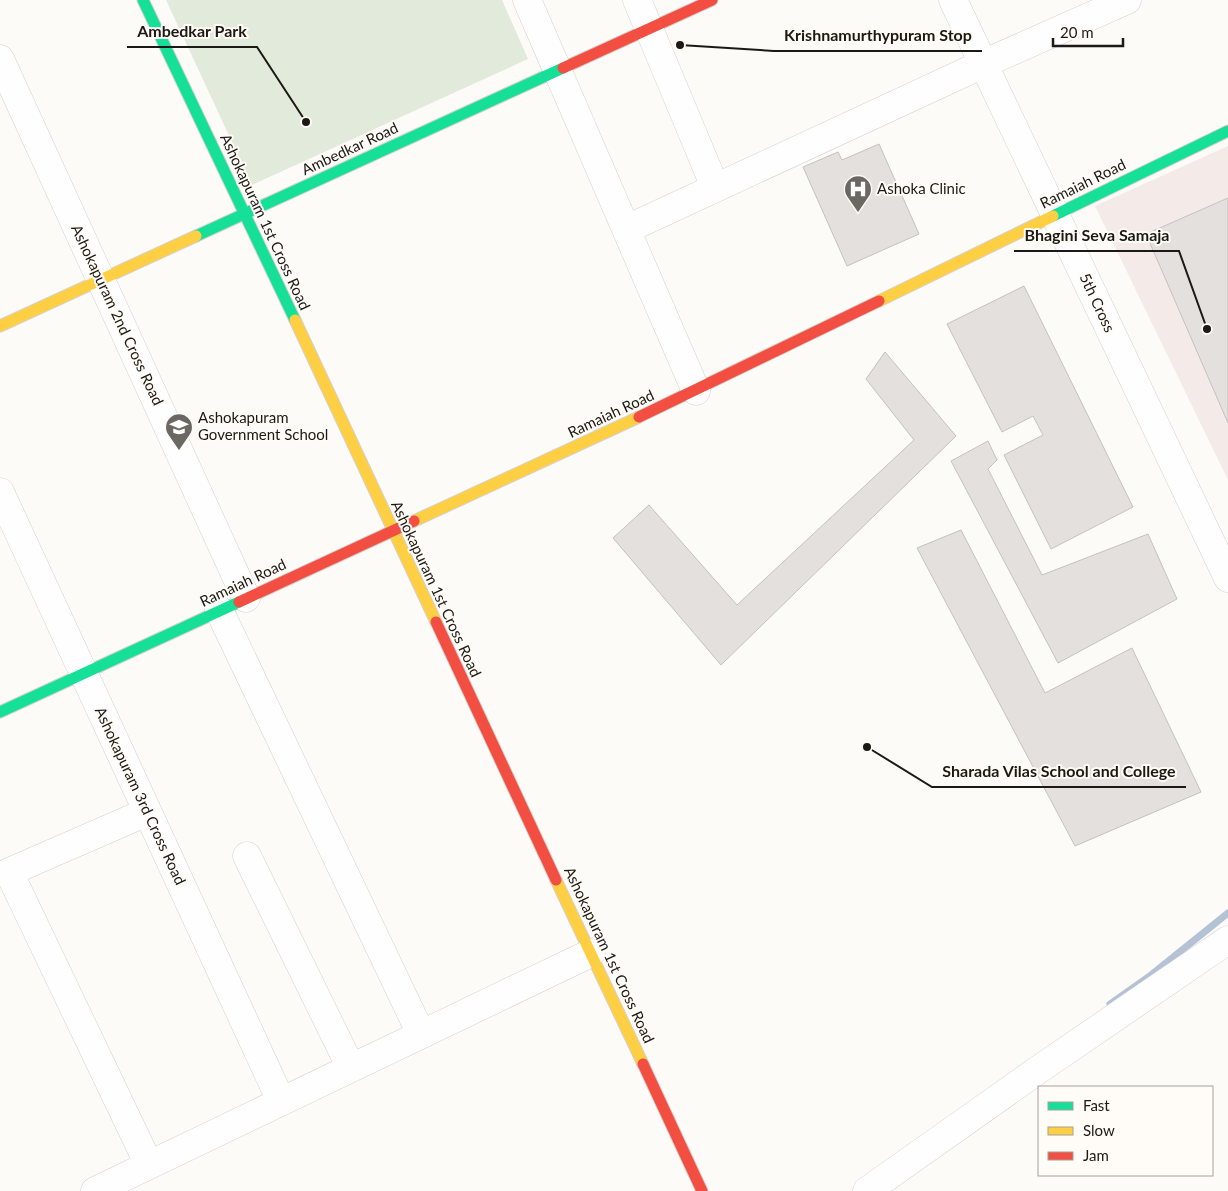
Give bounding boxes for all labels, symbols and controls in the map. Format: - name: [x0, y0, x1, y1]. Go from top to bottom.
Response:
- scale bar: [1053, 15, 1123, 47]
- callout: Ambedkar Park: [127, 16, 257, 47]
- callout: Krishnamurthypuram Stop: [774, 20, 982, 51]
- text: Ambedkar Park: [136, 21, 247, 40]
- text: 20 m: [1060, 23, 1094, 41]
- text: Krishnamurthypuram Stop: [784, 25, 972, 44]
- street label: Ambedkar Road: [298, 118, 401, 178]
- street label: Ashokapuram 1st Cross Road: [217, 131, 315, 313]
- street label: Ramaiah Road: [1037, 155, 1128, 212]
- hospital icon: Ashoka Clinic: [843, 174, 873, 213]
- place label: Ashoka Clinic: [877, 179, 966, 197]
- callout: Bhagini Seva Samaja: [1014, 220, 1179, 251]
- street label: Ashokapuram 2nd Cross Road: [68, 221, 168, 408]
- text: Bhagini Seva Samaja: [1025, 225, 1169, 244]
- street label: 5th Cross: [1076, 270, 1119, 335]
- street label: Ramaiah Road: [565, 385, 657, 441]
- place label: Ashokapuram Government School: [198, 408, 328, 443]
- school or university icon: Ashokapuram Government School: [164, 412, 194, 451]
- street label: Ashokapuram 1st Cross Road: [388, 498, 486, 680]
- street label: Ramaiah Road: [197, 554, 289, 610]
- street label: Ashokapuram 3rd Cross Road: [92, 704, 190, 887]
- callout: Sharada Vilas School and College: [932, 756, 1186, 787]
- text: Sharada Vilas School and College: [942, 761, 1176, 780]
- street label: Ashokapuram 1st Cross Road: [561, 864, 659, 1046]
- legend: [1038, 1086, 1213, 1176]
- text: Fast: [1083, 1096, 1110, 1114]
- text: Slow: [1083, 1121, 1115, 1139]
- text: Jam: [1083, 1146, 1109, 1164]

